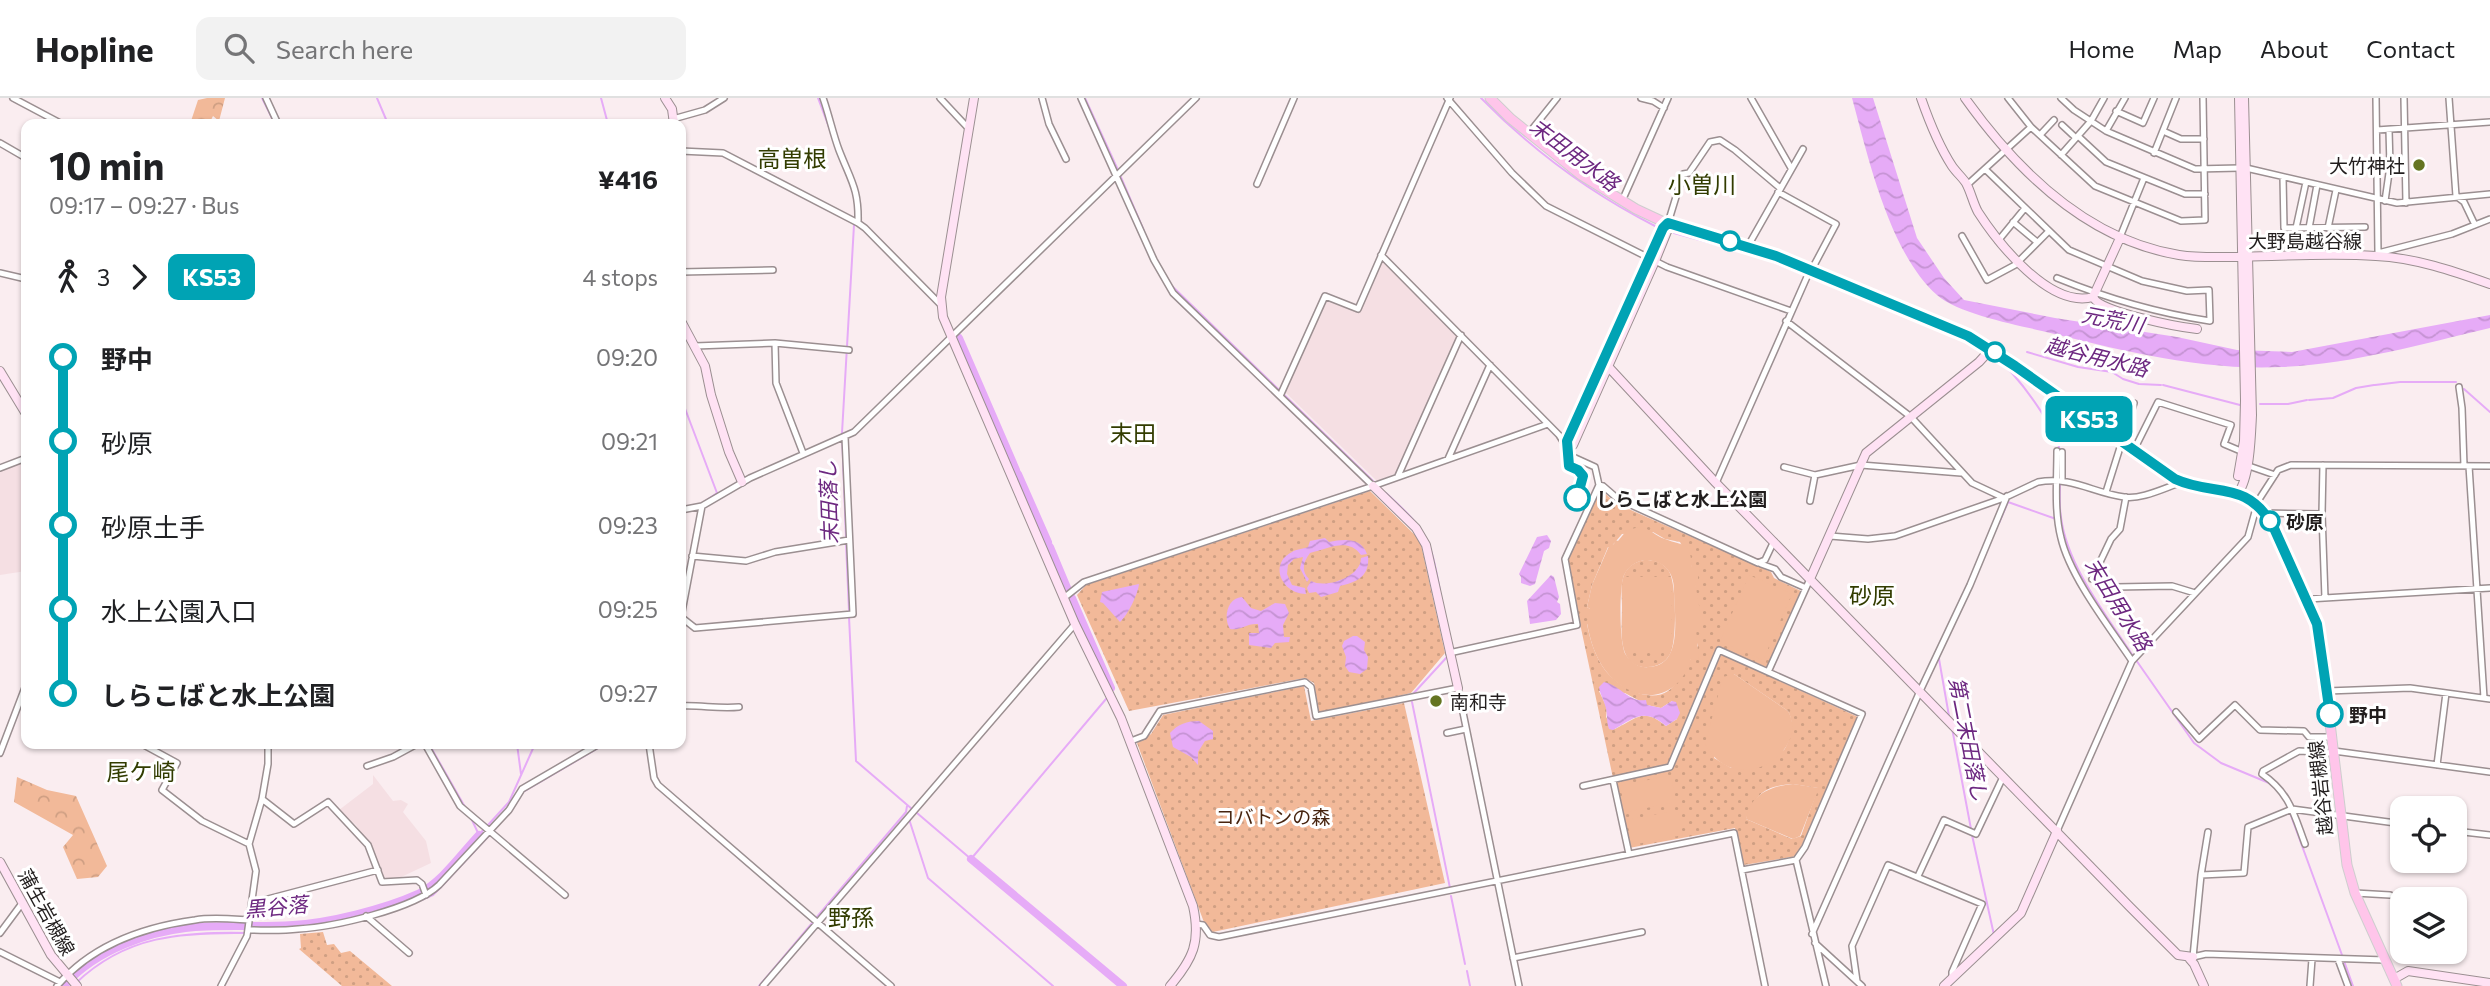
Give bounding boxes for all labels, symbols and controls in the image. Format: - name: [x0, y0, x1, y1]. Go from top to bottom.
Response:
- search box: [196, 17, 686, 80]
- text: Hopline: [35, 28, 154, 69]
- icon: search: [220, 29, 258, 67]
- text: Search here: [276, 33, 413, 64]
- text: Home: [2069, 34, 2135, 63]
- text: Map: [2173, 34, 2222, 63]
- text: About: [2260, 34, 2328, 63]
- text: Contact: [2366, 34, 2455, 63]
- water label: 末田用水路: [1526, 112, 1626, 197]
- text: 10 min: [49, 141, 164, 188]
- district label: 高曽根: [758, 144, 827, 172]
- place label: 大竹神社: [2329, 154, 2405, 177]
- marker: 大竹神社: [2411, 157, 2427, 173]
- text: ¥416: [598, 163, 658, 194]
- district label: 小曽川: [1668, 170, 1737, 198]
- text: 09:17 – 09:27 · Bus: [49, 191, 239, 219]
- street label: 大野島越谷線: [2248, 229, 2362, 252]
- unlabelled marker: [1720, 231, 1740, 251]
- icon: walk: [49, 258, 87, 296]
- icon: forward: [120, 258, 158, 296]
- text: KS53: [182, 262, 241, 291]
- text: 3: [97, 263, 110, 291]
- text: 4 stops: [583, 263, 658, 291]
- water label: 元荒川: [2080, 301, 2148, 338]
- water label: 越谷用水路: [2043, 331, 2153, 381]
- unlabelled marker: [1985, 342, 2005, 362]
- text: 野中: [101, 343, 153, 374]
- text: 09:20: [596, 343, 658, 371]
- line badge: KS53: [2040, 396, 2138, 442]
- text: KS53: [2059, 404, 2119, 433]
- district label: 末田: [1110, 419, 1156, 447]
- text: 砂原: [101, 427, 153, 458]
- text: 09:21: [601, 427, 658, 455]
- water label: 末田落し: [814, 460, 842, 544]
- marker: しらこばと水上公園: [1564, 485, 1590, 511]
- place label: しらこばと水上公園: [1596, 487, 1767, 510]
- place label: 砂原: [2286, 510, 2324, 533]
- text: 砂原土手: [101, 511, 205, 542]
- text: 09:23: [598, 511, 658, 539]
- marker: 砂原: [2260, 511, 2280, 531]
- water label: 末田用水路: [2081, 553, 2158, 657]
- district label: 砂原: [1849, 581, 1895, 609]
- text: 水上公園入口: [101, 595, 257, 626]
- text: 09:25: [598, 595, 658, 623]
- water label: 第二末田落し: [1945, 675, 1993, 803]
- text: しらこばと水上公園: [101, 679, 335, 710]
- text: 09:27: [599, 679, 658, 707]
- place label: 南和寺: [1450, 690, 1507, 713]
- marker: 南和寺: [1428, 693, 1444, 709]
- marker: 野中: [2317, 701, 2343, 727]
- place label: 野中: [2349, 703, 2387, 726]
- street label: 越谷岩槻線: [2304, 740, 2336, 836]
- district label: 尾ケ崎: [107, 757, 176, 785]
- map controls: [2390, 796, 2467, 964]
- button: locate: [2390, 796, 2467, 873]
- park label: コバトンの森: [1216, 805, 1330, 828]
- street label: 蒲生岩槻線: [14, 865, 80, 959]
- button: layers: [2390, 887, 2467, 964]
- water label: 黒谷落: [244, 891, 311, 921]
- district label: 野孫: [828, 903, 874, 931]

